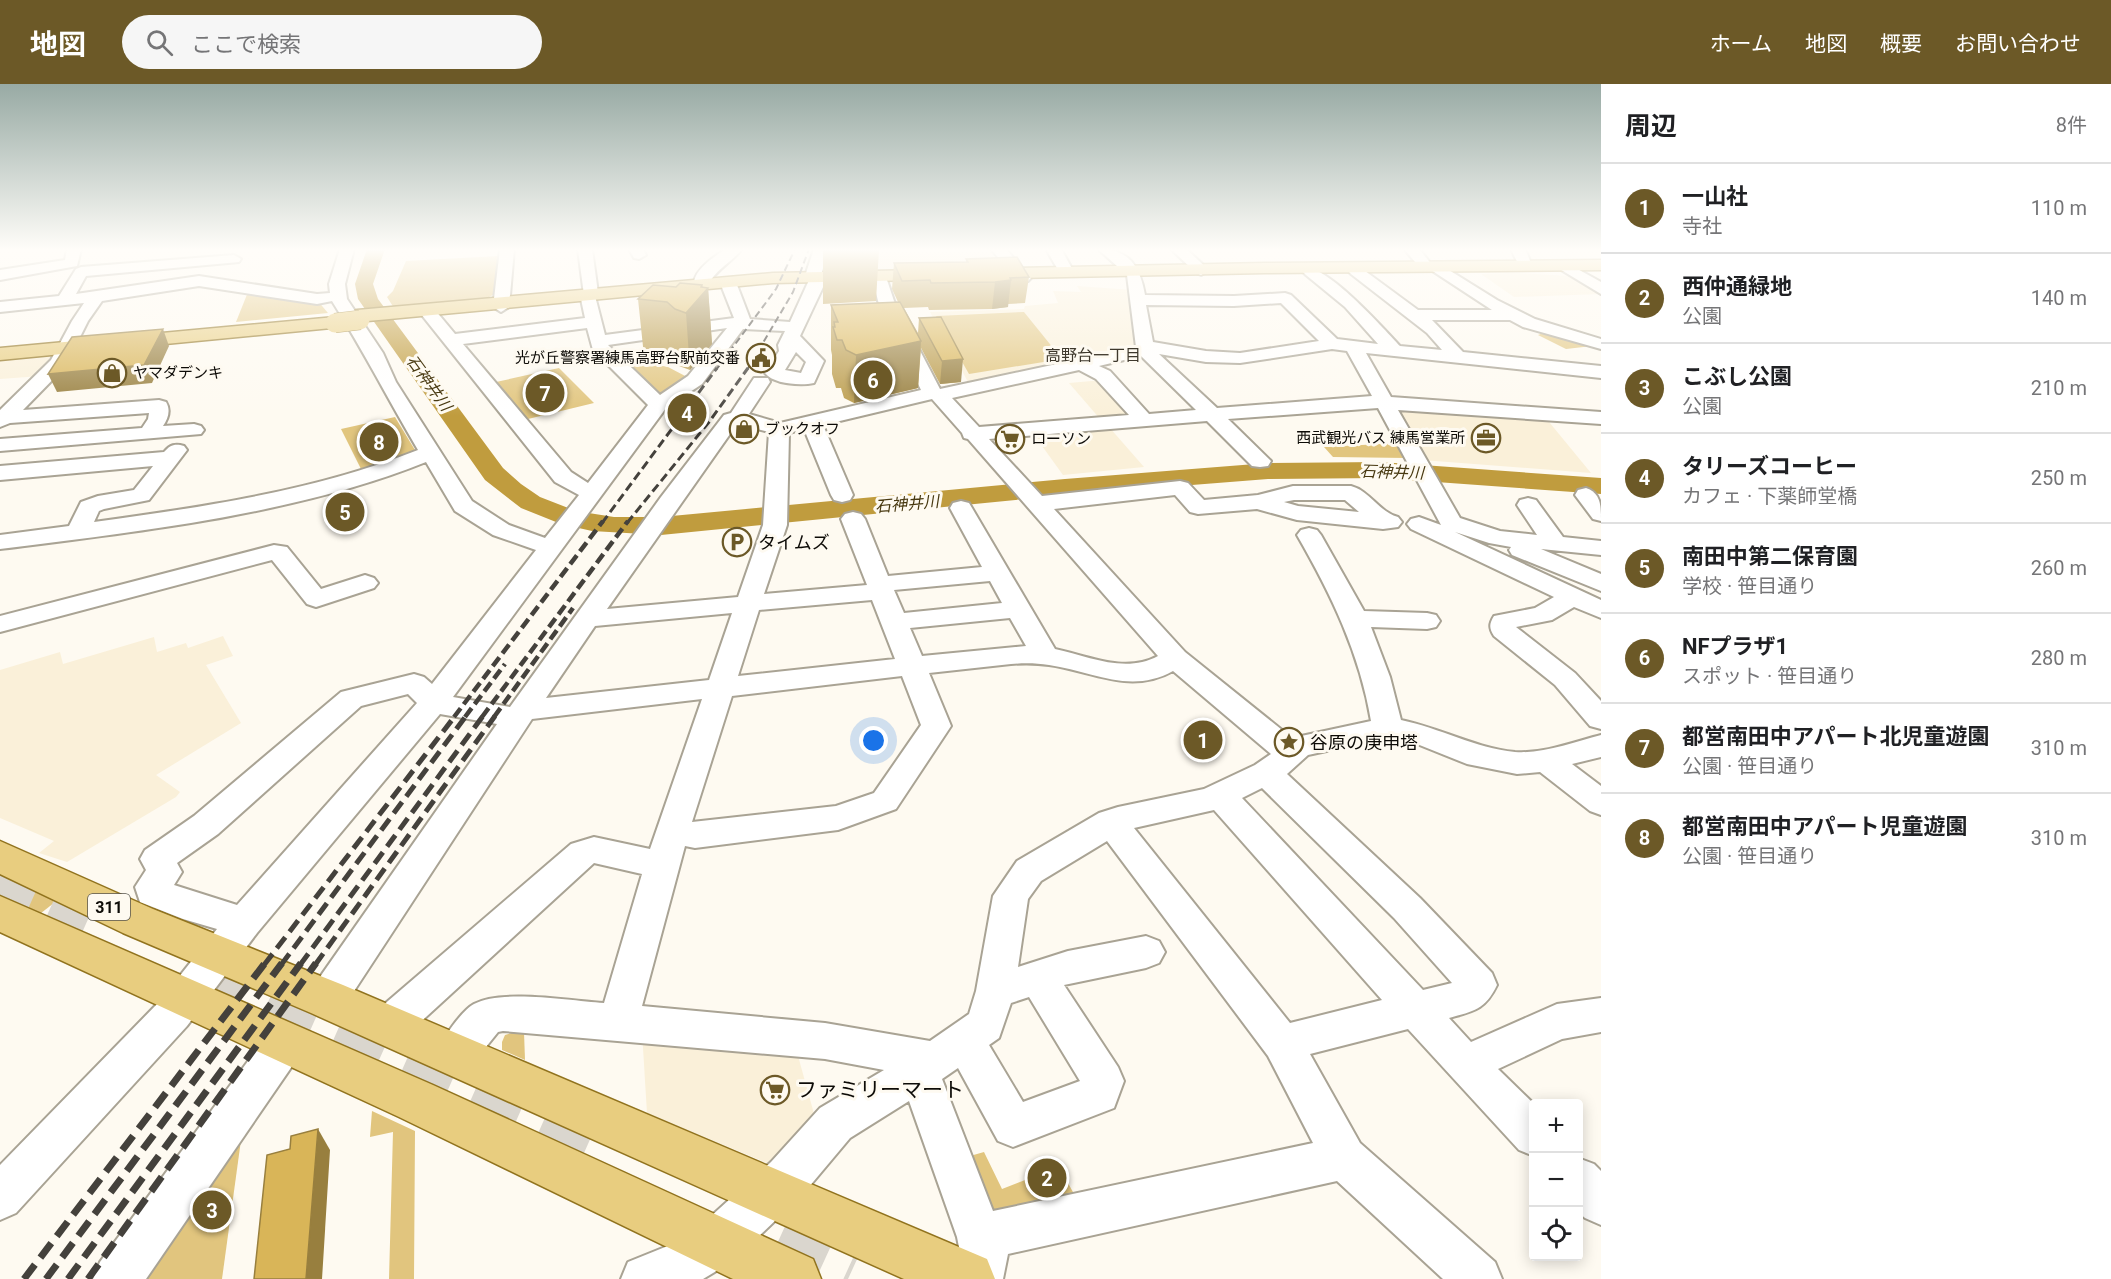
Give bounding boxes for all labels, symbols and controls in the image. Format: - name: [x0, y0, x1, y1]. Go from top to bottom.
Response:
- search box: [122, 15, 542, 69]
- icon: search: [143, 26, 176, 59]
- text: 地図: [30, 28, 86, 61]
- text: ここで検索: [191, 32, 301, 57]
- text: ホーム: [1710, 32, 1772, 56]
- text: 地図: [1805, 32, 1847, 56]
- text: 概要: [1880, 32, 1922, 56]
- text: お問い合わせ: [1955, 32, 2081, 56]
- text: 周辺: [1625, 111, 1677, 141]
- text: 8件: [2056, 113, 2087, 137]
- text: 一山社: [1682, 184, 1748, 209]
- text: 1: [1639, 196, 1650, 220]
- text: 110 m: [2031, 196, 2087, 220]
- text: 寺社: [1682, 214, 1722, 238]
- text: 西仲通緑地: [1682, 274, 1792, 299]
- text: 2: [1639, 286, 1650, 310]
- text: 140 m: [2031, 286, 2087, 310]
- text: 公園: [1682, 304, 1722, 328]
- public building icon: 光が丘警察署練馬高野台駅前交番: [745, 342, 777, 374]
- district label: 高野台一丁目: [1045, 346, 1141, 365]
- place label: 光が丘警察署練馬高野台駅前交番: [515, 349, 740, 367]
- water label: 石神井川: [403, 352, 457, 416]
- shop icon: ヤマダデンキ: [96, 357, 128, 389]
- pin: 6: [854, 358, 892, 402]
- place label: ヤマダデンキ: [133, 364, 223, 382]
- text: こぶし公園: [1682, 364, 1792, 389]
- pin: 7: [526, 370, 564, 416]
- text: 3: [1639, 376, 1650, 400]
- text: 210 m: [2031, 376, 2087, 400]
- pin: 4: [668, 390, 706, 436]
- text: 公園: [1682, 394, 1722, 418]
- shop icon: ブックオフ: [728, 413, 760, 445]
- pin: 8: [360, 420, 398, 464]
- place label: ブックオフ: [765, 420, 840, 438]
- office icon: 西武観光バス 練馬営業所: [1470, 422, 1502, 454]
- supermarket icon: ローソン: [994, 423, 1026, 455]
- place label: 西武観光バス 練馬営業所: [1296, 429, 1465, 447]
- place label: ローソン: [1031, 430, 1091, 448]
- text: タリーズコーヒー: [1682, 454, 1857, 479]
- water label: 石神井川: [1360, 461, 1426, 483]
- text: 4: [1639, 466, 1650, 490]
- text: 250 m: [2031, 466, 2087, 490]
- text: カフェ · 下薬師堂橋: [1682, 484, 1857, 508]
- pin: 5: [326, 490, 364, 534]
- water label: 石神井川: [874, 492, 942, 516]
- parking icon: タイムズ: [721, 526, 753, 558]
- place label: タイムズ: [758, 532, 830, 553]
- text: 南田中第二保育園: [1682, 544, 1858, 569]
- text: 5: [1639, 556, 1650, 580]
- text: 260 m: [2031, 556, 2087, 580]
- text: 学校 · 笹目通り: [1682, 574, 1817, 598]
- text: NFプラザ1: [1682, 634, 1788, 659]
- text: 6: [1639, 646, 1650, 670]
- text: 280 m: [2031, 646, 2087, 670]
- text: スポット · 笹目通り: [1682, 664, 1857, 688]
- pin: 1: [1184, 718, 1222, 762]
- text: 都営南田中アパート北児童遊園: [1682, 724, 1990, 749]
- your location: [859, 726, 888, 755]
- place icon: 谷原の庚申塔: [1273, 726, 1305, 758]
- place label: 谷原の庚申塔: [1310, 732, 1418, 753]
- text: 7: [1639, 736, 1650, 760]
- text: 310 m: [2031, 736, 2087, 760]
- text: 公園 · 笹目通り: [1682, 754, 1817, 778]
- text: 都営南田中アパート児童遊園: [1682, 814, 1968, 839]
- text: 8: [1639, 826, 1650, 850]
- text: 310 m: [2031, 826, 2087, 850]
- text: 公園 · 笹目通り: [1682, 844, 1817, 868]
- road number: 311: [88, 894, 130, 920]
- supermarket icon: ファミリーマート: [759, 1074, 791, 1106]
- place label: ファミリーマート: [796, 1078, 964, 1102]
- map controls: [1529, 1099, 1583, 1261]
- button: +: [1529, 1099, 1583, 1153]
- button: −: [1529, 1153, 1583, 1207]
- pin: 2: [1028, 1156, 1066, 1200]
- pin: 3: [192, 1188, 232, 1232]
- button: locate: [1529, 1207, 1583, 1261]

